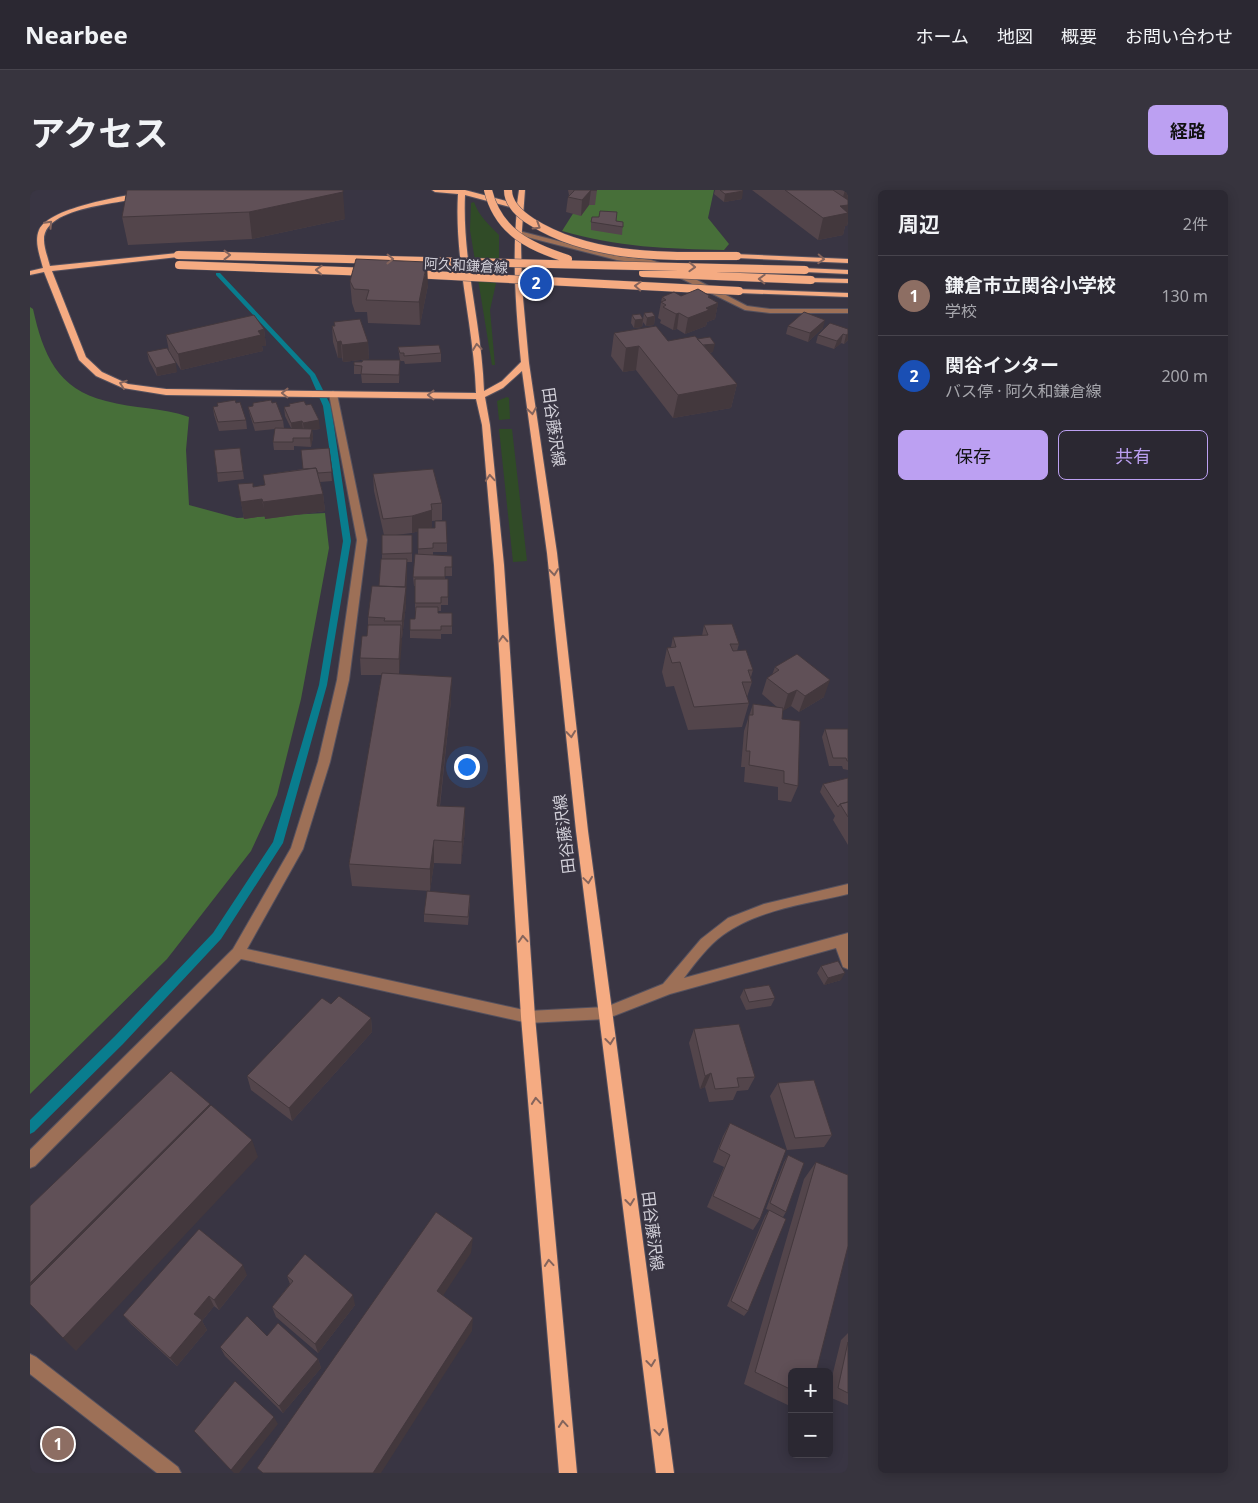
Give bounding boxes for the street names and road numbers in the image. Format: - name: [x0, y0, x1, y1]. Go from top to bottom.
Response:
- street label: 阿久和鎌倉線: [424, 253, 508, 277]
- street label: 田谷藤沢線: [538, 386, 570, 468]
- street label: 田谷藤沢線: [548, 793, 580, 875]
- street label: 田谷藤沢線: [637, 1190, 669, 1272]

